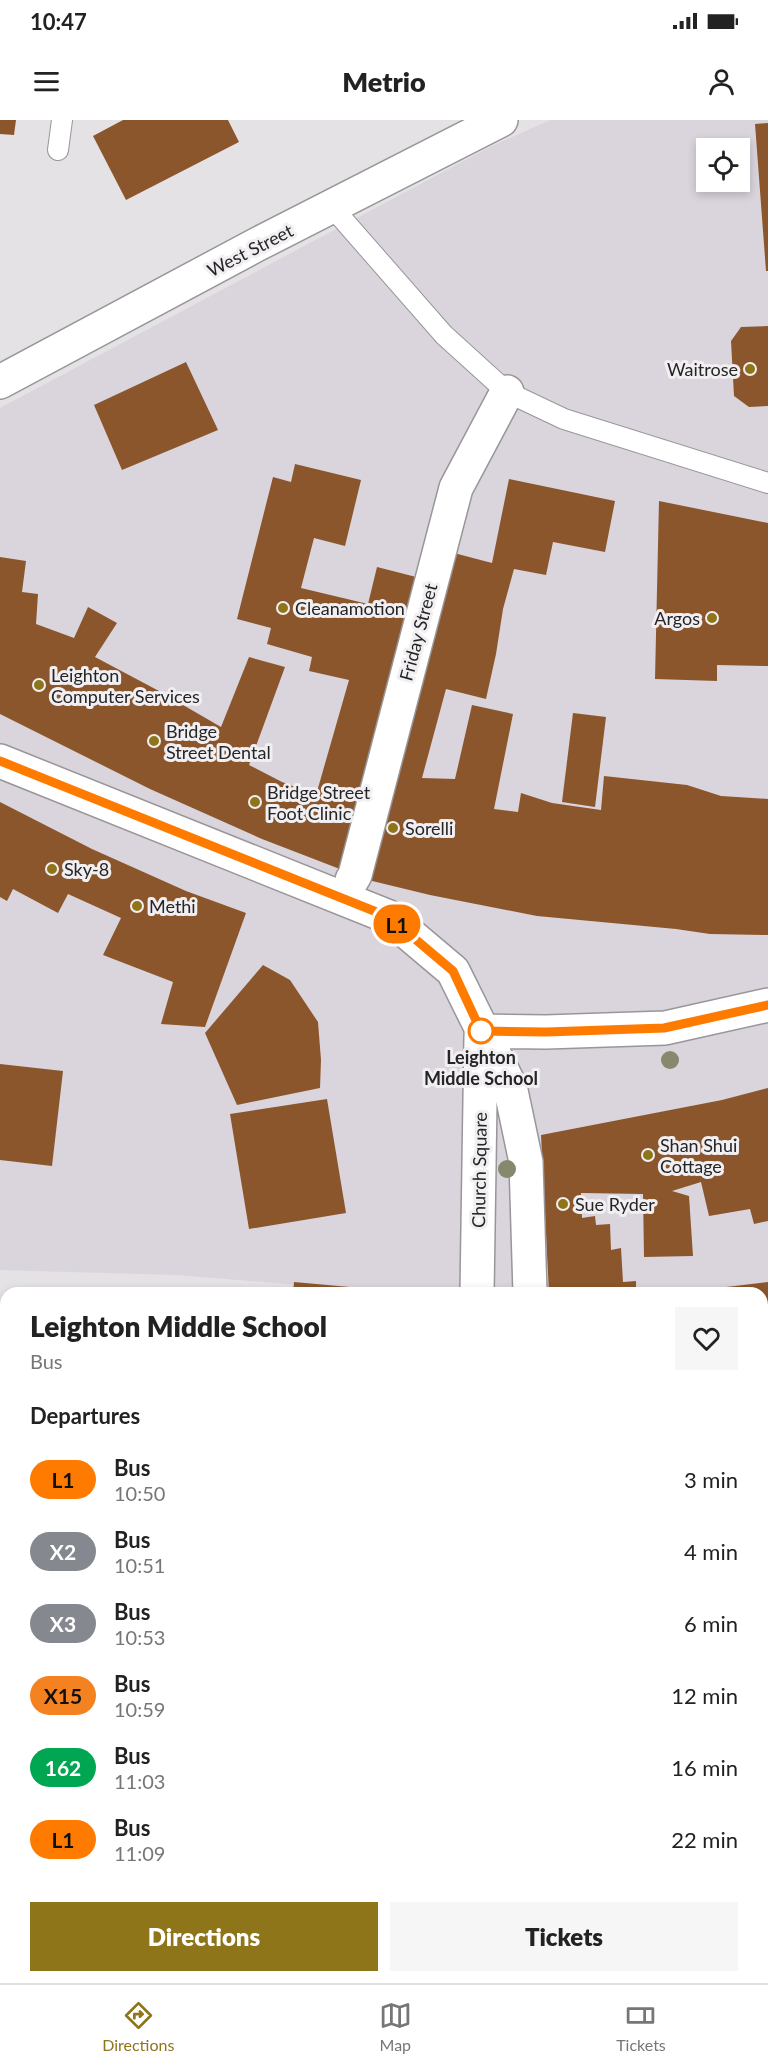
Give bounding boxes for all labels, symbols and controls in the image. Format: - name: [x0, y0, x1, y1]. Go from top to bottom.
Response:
- text: 10:47: [30, 8, 87, 35]
- icon: menu: [30, 65, 63, 98]
- text: Metrio: [342, 65, 426, 98]
- icon: person: [705, 65, 738, 98]
- map controls: [696, 138, 750, 192]
- button: locate: [696, 138, 750, 192]
- street label: West Street: [203, 219, 297, 281]
- place label: Waitrose: [667, 358, 738, 380]
- marker: Waitrose: [743, 362, 757, 376]
- street label: Friday Street: [394, 580, 442, 683]
- place label: Cleanamotion: [295, 597, 405, 619]
- marker: Cleanamotion: [276, 601, 290, 615]
- place label: Argos: [654, 607, 700, 629]
- marker: Argos: [705, 611, 719, 625]
- place label: Leighton Computer Services: [51, 664, 200, 707]
- marker: Leighton Computer Services: [32, 678, 46, 692]
- place label: Bridge Street Dental: [166, 720, 271, 763]
- marker: Bridge Street Dental: [147, 734, 161, 748]
- place label: Bridge Street Foot Clinic: [267, 781, 371, 824]
- marker: Bridge Street Foot Clinic: [248, 795, 262, 809]
- place label: Sorelli: [405, 817, 453, 839]
- marker: Sorelli: [386, 821, 400, 835]
- place label: Sky-8: [64, 858, 109, 880]
- marker: Sky-8: [45, 862, 59, 876]
- place label: Methi: [149, 895, 196, 917]
- marker: Methi: [130, 899, 144, 913]
- line badge: L1: [370, 904, 424, 944]
- text: L1: [385, 912, 409, 937]
- marker: Leighton Middle School: [468, 1018, 494, 1044]
- place label: Leighton Middle School: [424, 1046, 538, 1089]
- street label: Church Square: [467, 1112, 491, 1228]
- place label: Shan Shui Cottage: [660, 1134, 737, 1177]
- marker: Shan Shui Cottage: [641, 1148, 655, 1162]
- place label: Sue Ryder: [575, 1193, 655, 1215]
- marker: Sue Ryder: [556, 1197, 570, 1211]
- button: heart: [675, 1307, 738, 1370]
- text: Leighton Middle School: [30, 1309, 327, 1343]
- text: Bus: [30, 1349, 63, 1373]
- text: Departures: [30, 1402, 140, 1429]
- text: Bus: [114, 1454, 150, 1481]
- text: 3 min: [684, 1466, 738, 1493]
- text: L1: [51, 1467, 75, 1492]
- text: 10:50: [114, 1481, 165, 1505]
- text: Bus: [114, 1526, 150, 1553]
- text: 4 min: [684, 1538, 738, 1565]
- text: X2: [50, 1539, 76, 1564]
- text: 10:51: [114, 1553, 165, 1577]
- text: Bus: [114, 1598, 150, 1625]
- text: 6 min: [684, 1610, 738, 1637]
- text: X3: [50, 1611, 76, 1636]
- text: 10:53: [114, 1625, 165, 1649]
- text: Bus: [114, 1670, 150, 1697]
- text: 12 min: [671, 1682, 738, 1709]
- text: X15: [44, 1683, 82, 1708]
- text: 10:59: [114, 1697, 165, 1721]
- text: Bus: [114, 1742, 150, 1769]
- text: 16 min: [671, 1754, 738, 1781]
- text: 162: [45, 1755, 81, 1780]
- text: 11:03: [114, 1769, 165, 1793]
- text: Bus: [114, 1814, 150, 1841]
- text: 22 min: [671, 1826, 738, 1853]
- text: L1: [51, 1827, 75, 1852]
- text: 11:09: [114, 1841, 165, 1865]
- button: Directions: [30, 1902, 378, 1971]
- button: Tickets: [390, 1902, 738, 1971]
- tab: Directions: [102, 1999, 174, 2054]
- tab: Map: [379, 1999, 412, 2054]
- tab: Tickets: [616, 1999, 666, 2054]

